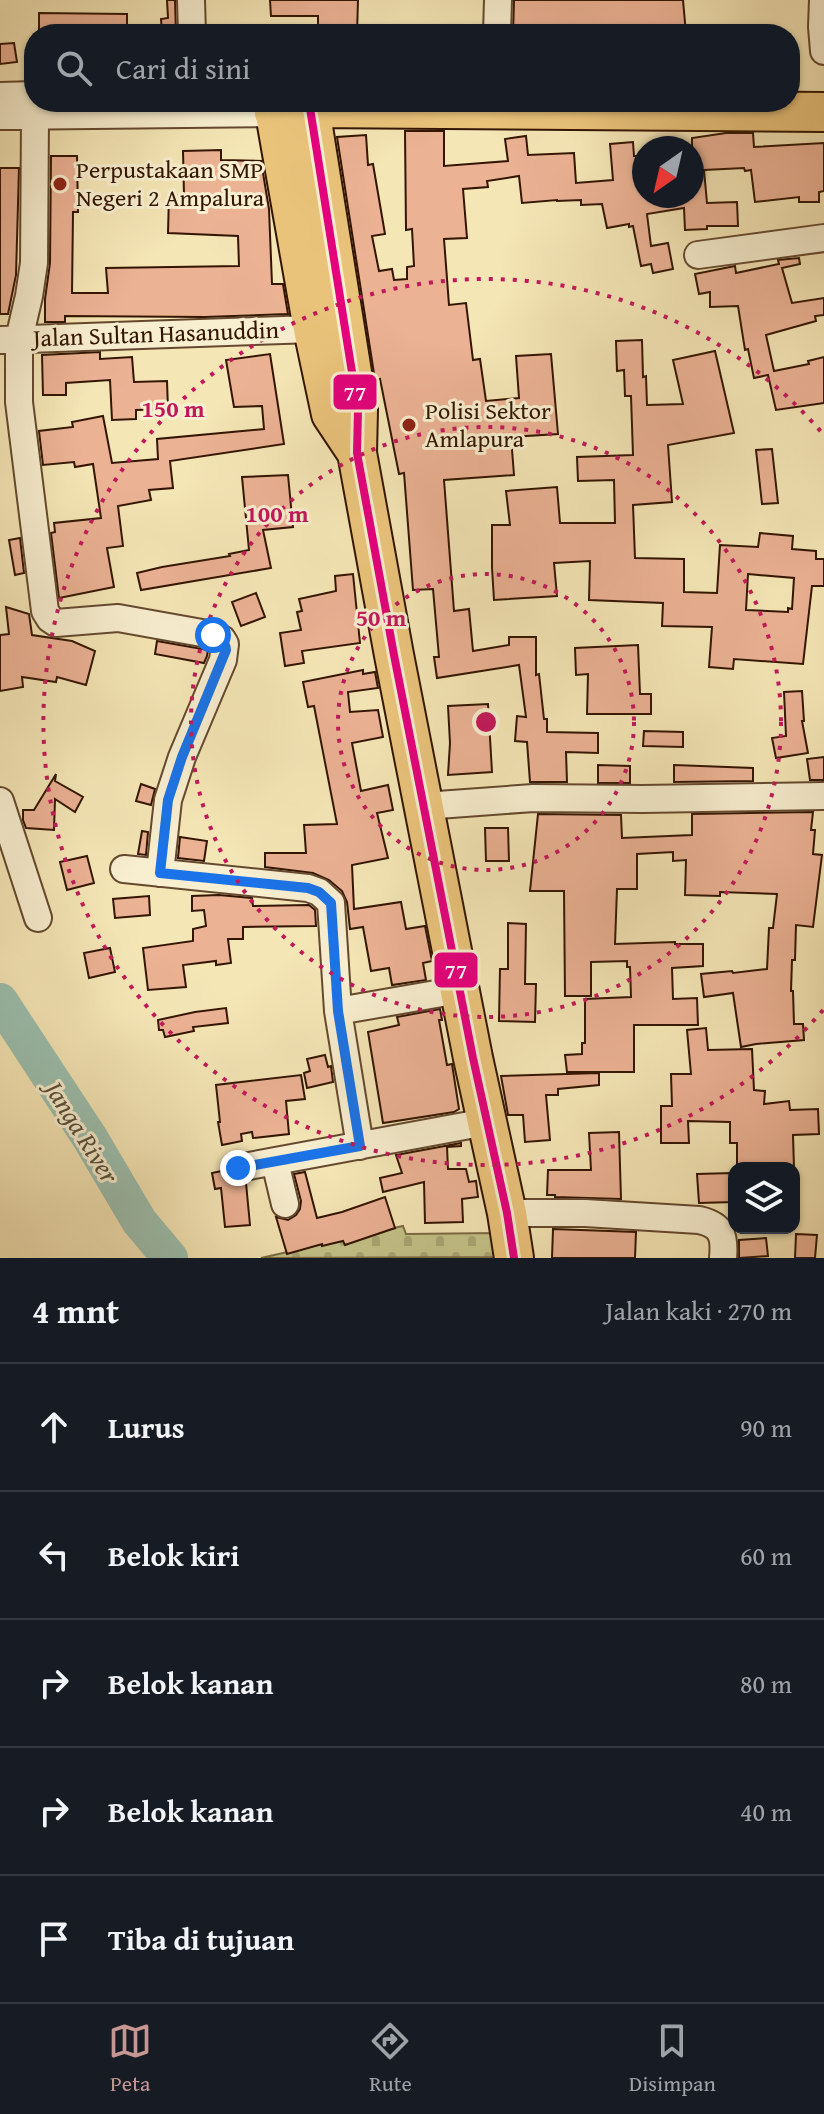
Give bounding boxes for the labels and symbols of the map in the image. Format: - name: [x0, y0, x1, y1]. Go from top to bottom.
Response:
- north arrow: [632, 136, 704, 208]
- place label: Perpustakaan SMP Negeri 2 Ampalura: [76, 152, 265, 215]
- marker: Perpustakaan SMP Negeri 2 Ampalura: [51, 175, 69, 193]
- street label: Jalan Sultan Hasanuddin: [29, 312, 280, 355]
- line badge: 77: [332, 373, 378, 411]
- text: 77: [344, 376, 366, 408]
- text: 150 m: [141, 391, 205, 426]
- place label: Polisi Sektor Amlapura: [425, 393, 551, 456]
- marker: Polisi Sektor Amlapura: [400, 416, 418, 434]
- text: 100 m: [245, 496, 309, 531]
- text: 50 m: [356, 600, 407, 635]
- route start: [195, 617, 231, 653]
- centre of rings: [472, 708, 500, 736]
- line badge: 77: [433, 951, 479, 989]
- text: 77: [445, 954, 467, 986]
- water label: Janga River: [34, 1070, 130, 1192]
- route end: [220, 1150, 256, 1186]

